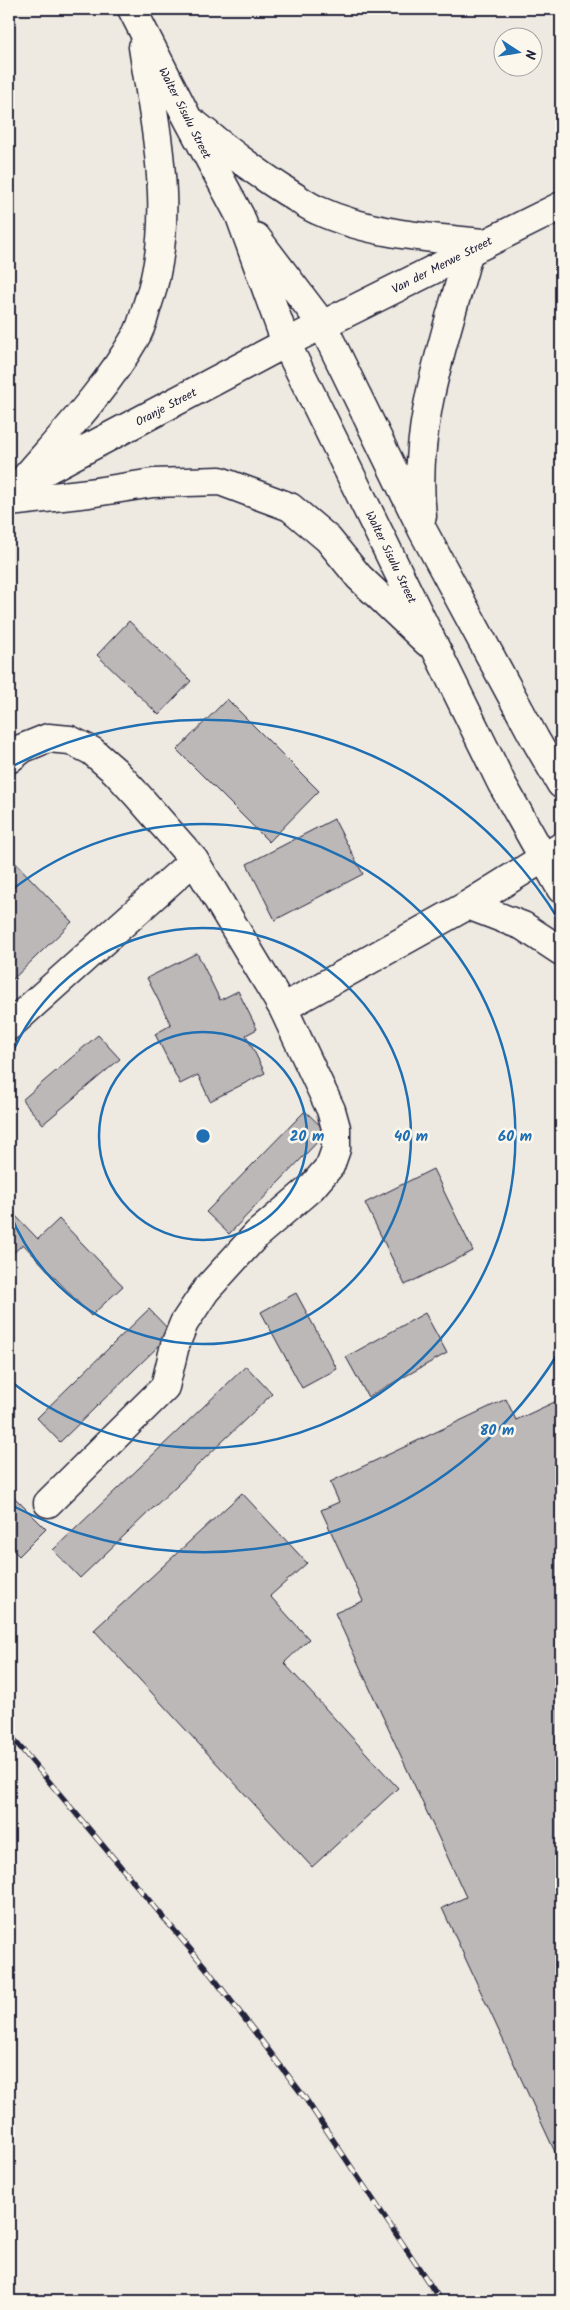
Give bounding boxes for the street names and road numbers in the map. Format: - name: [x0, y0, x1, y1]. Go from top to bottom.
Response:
- street label: Walter Sisulu Street: [153, 64, 216, 163]
- street label: Van der Merwe Street: [388, 232, 496, 299]
- street label: Oranje Street: [132, 383, 201, 432]
- street label: Walter Sisulu Street: [360, 508, 421, 607]

